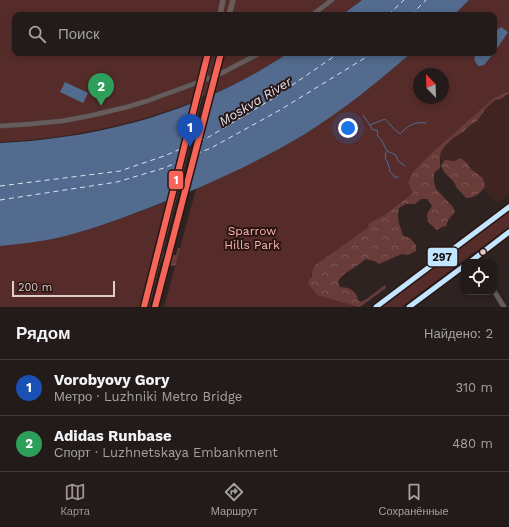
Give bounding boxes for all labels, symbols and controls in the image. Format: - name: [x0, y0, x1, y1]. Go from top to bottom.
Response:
- search box: [12, 12, 497, 56]
- icon: search: [26, 23, 48, 45]
- text: Поиск: [58, 25, 100, 43]
- north arrow: [413, 68, 449, 104]
- pin: 2: [88, 73, 114, 106]
- water label: Moskva River: [216, 73, 295, 129]
- pin: 1: [177, 114, 203, 147]
- your location: [338, 118, 358, 138]
- line badge: 1: [168, 170, 184, 190]
- text: 1: [174, 174, 178, 187]
- park label: Sparrow Hills Park: [224, 224, 280, 252]
- line badge: 297: [427, 247, 458, 267]
- unlabelled marker: [478, 247, 488, 257]
- text: 297: [432, 251, 452, 264]
- map controls: [461, 259, 497, 295]
- button: locate: [461, 259, 497, 295]
- scale bar: [12, 279, 115, 298]
- text: 200 m: [18, 281, 52, 294]
- text: Рядом: [16, 323, 71, 343]
- text: Найдено: 2: [424, 326, 493, 341]
- text: Vorobyovy Gory: [54, 371, 169, 389]
- text: 1: [26, 380, 32, 395]
- text: 310 m: [455, 380, 493, 395]
- text: Метро · Luzhniki Metro Bridge: [54, 389, 242, 404]
- text: Adidas Runbase: [54, 427, 172, 445]
- text: 2: [25, 436, 33, 451]
- text: 480 m: [452, 436, 493, 451]
- text: Спорт · Luzhnetskaya Embankment: [54, 445, 278, 460]
- tab: Карта: [60, 481, 90, 518]
- tab: Маршрут: [211, 481, 258, 518]
- tab: Сохранённые: [379, 481, 449, 518]

